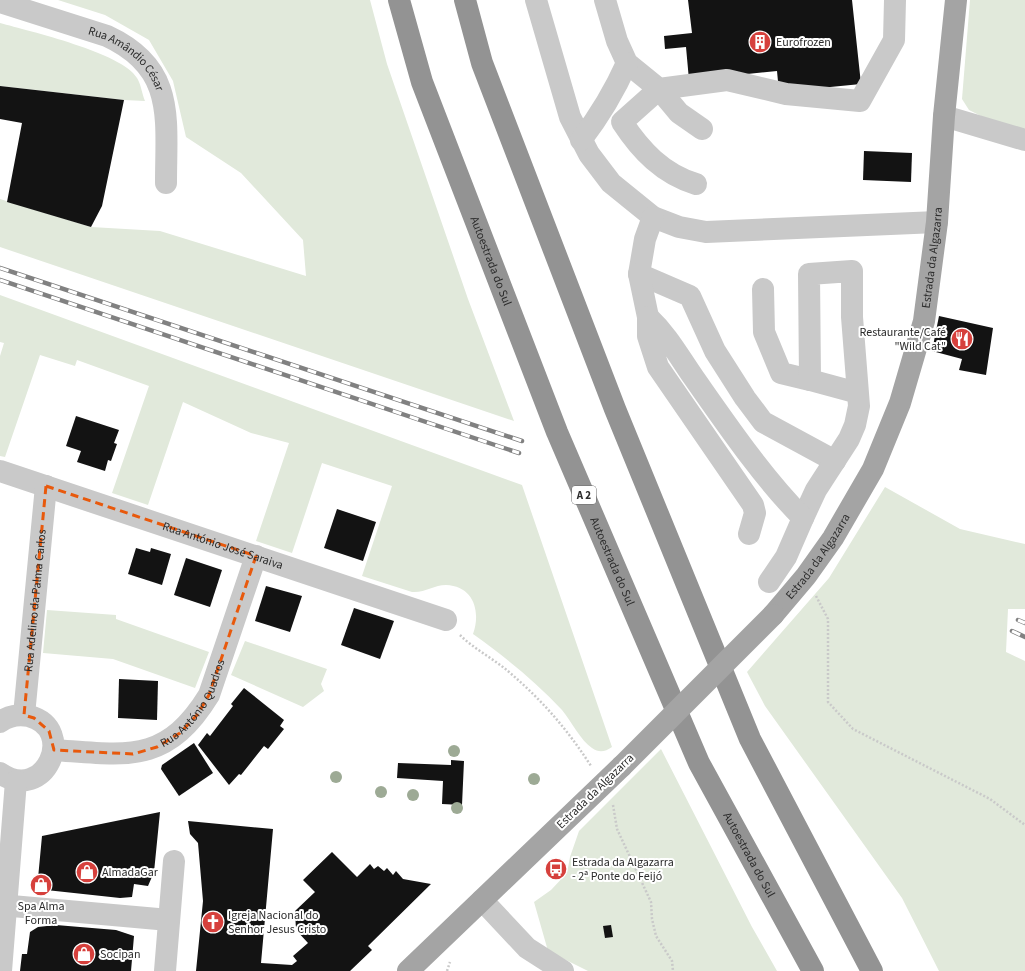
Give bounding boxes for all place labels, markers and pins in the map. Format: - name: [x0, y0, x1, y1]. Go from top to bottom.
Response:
- building icon: Eurofrozen: [747, 29, 773, 55]
- place label: Eurofrozen: [776, 34, 831, 51]
- place label: Restaurante/Café "Wild Cat": [860, 324, 946, 355]
- restaurant icon: Restaurante/Café "Wild Cat": [949, 326, 975, 352]
- place label: Estrada da Algazarra - 2ª Ponte do Feijó: [572, 854, 674, 885]
- bus stop icon: Estrada da Algazarra - 2ª Ponte do Feijó: [543, 856, 569, 882]
- shop icon: AlmadaGar: [74, 859, 100, 885]
- place label: AlmadaGar: [102, 864, 159, 881]
- shop icon: Spa Alma Forma: [28, 872, 54, 898]
- place label: Spa Alma Forma: [18, 898, 64, 929]
- place label: Igreja Nacional do Senhor Jesus Cristo: [228, 907, 326, 938]
- church icon: Igreja Nacional do Senhor Jesus Cristo: [200, 909, 226, 935]
- shop icon: Socipan: [71, 941, 97, 967]
- place label: Socipan: [100, 946, 140, 963]

